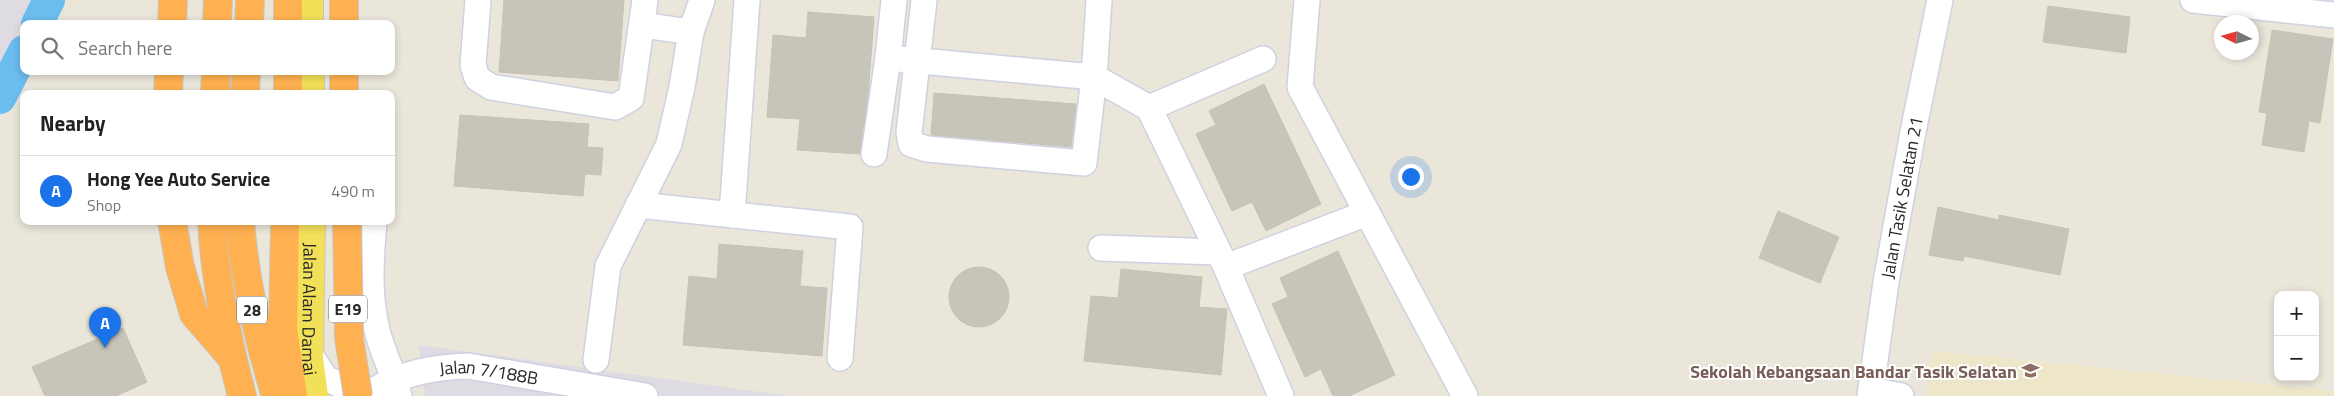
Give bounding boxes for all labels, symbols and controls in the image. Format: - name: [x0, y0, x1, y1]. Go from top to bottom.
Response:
- north arrow: [2214, 15, 2259, 60]
- search box: [20, 20, 395, 75]
- text: Search here: [78, 33, 172, 62]
- icon: search: [38, 34, 66, 62]
- text: Nearby: [40, 107, 105, 139]
- street label: Jalan Tasik Selatan 21: [1873, 114, 1929, 281]
- text: Hong Yee Auto Service: [87, 164, 270, 193]
- your location: [1398, 164, 1424, 190]
- text: A: [51, 179, 61, 203]
- text: 490 m: [331, 179, 375, 203]
- text: Shop: [87, 193, 121, 217]
- street label: Jalan Alam Damai: [295, 242, 325, 377]
- map controls: [2274, 291, 2319, 381]
- button: +: [2274, 291, 2319, 336]
- road number: 28: [237, 296, 267, 324]
- road number: E19: [329, 296, 367, 322]
- pin: A: [89, 307, 121, 348]
- button: −: [2274, 336, 2319, 381]
- street label: Jalan 7/188B: [437, 352, 540, 391]
- place label: Sekolah Kebangsaan Bandar Tasik Selatan: [1690, 358, 2017, 385]
- school or university icon: Sekolah Kebangsaan Bandar Tasik Selatan: [2021, 361, 2041, 381]

